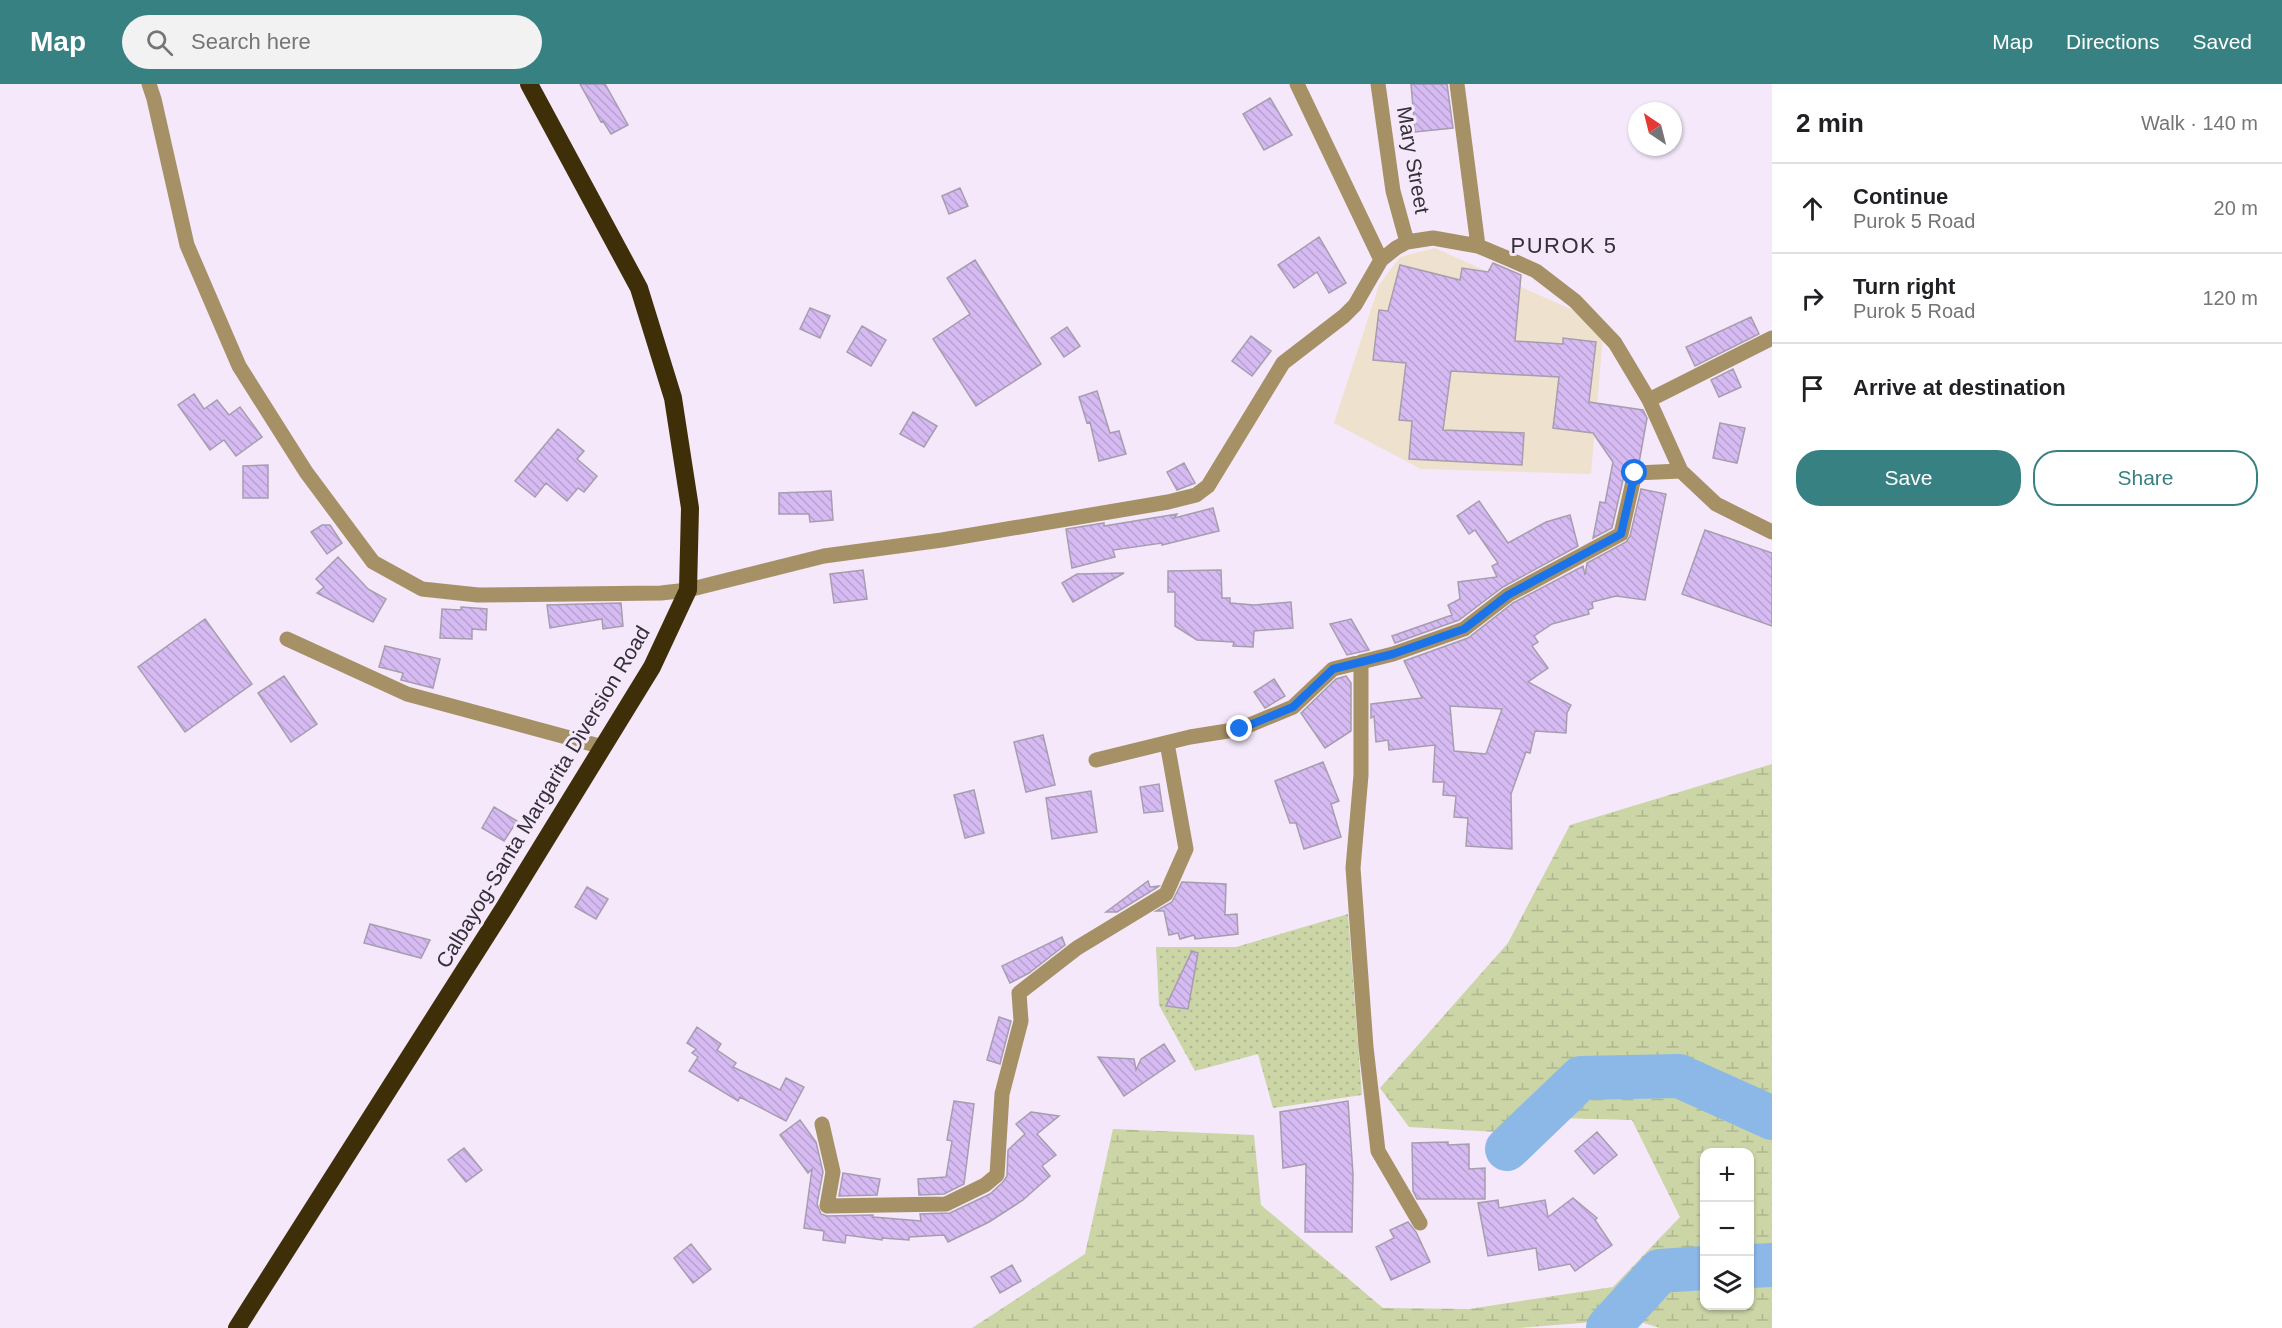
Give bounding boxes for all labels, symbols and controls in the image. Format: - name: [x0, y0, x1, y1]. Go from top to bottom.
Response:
- search box: [122, 15, 542, 69]
- text: Map: [30, 26, 86, 57]
- icon: search: [143, 26, 176, 59]
- text: Search here: [191, 29, 311, 54]
- text: Map: [1992, 30, 2033, 53]
- text: Directions: [2066, 30, 2159, 53]
- text: Saved: [2192, 30, 2252, 53]
- north arrow: [1628, 102, 1682, 156]
- street label: Mary Street: [1393, 104, 1434, 216]
- text: 2 min: [1796, 108, 1864, 138]
- text: Walk · 140 m: [2141, 112, 2258, 134]
- text: Continue: [1853, 184, 1948, 209]
- icon: ahead: [1796, 192, 1829, 225]
- text: 20 m: [2214, 197, 2258, 219]
- text: Purok 5 Road: [1853, 210, 1975, 232]
- district label: PUROK 5: [1510, 233, 1618, 258]
- text: Turn right: [1853, 274, 1955, 299]
- icon: right: [1796, 282, 1829, 315]
- text: 120 m: [2202, 287, 2258, 309]
- text: Purok 5 Road: [1853, 300, 1975, 322]
- icon: arrive: [1796, 372, 1829, 405]
- text: Arrive at destination: [1853, 375, 2066, 400]
- button: Save: [1796, 450, 2021, 506]
- button: Share: [2033, 450, 2258, 506]
- route start: [1621, 459, 1647, 485]
- street label: Calbayog-Santa Margarita Diversion Road: [431, 622, 654, 972]
- route end: [1226, 715, 1252, 741]
- map controls: [1700, 1148, 1754, 1310]
- button: +: [1700, 1148, 1754, 1202]
- button: −: [1700, 1202, 1754, 1256]
- button: layers: [1700, 1256, 1754, 1310]

